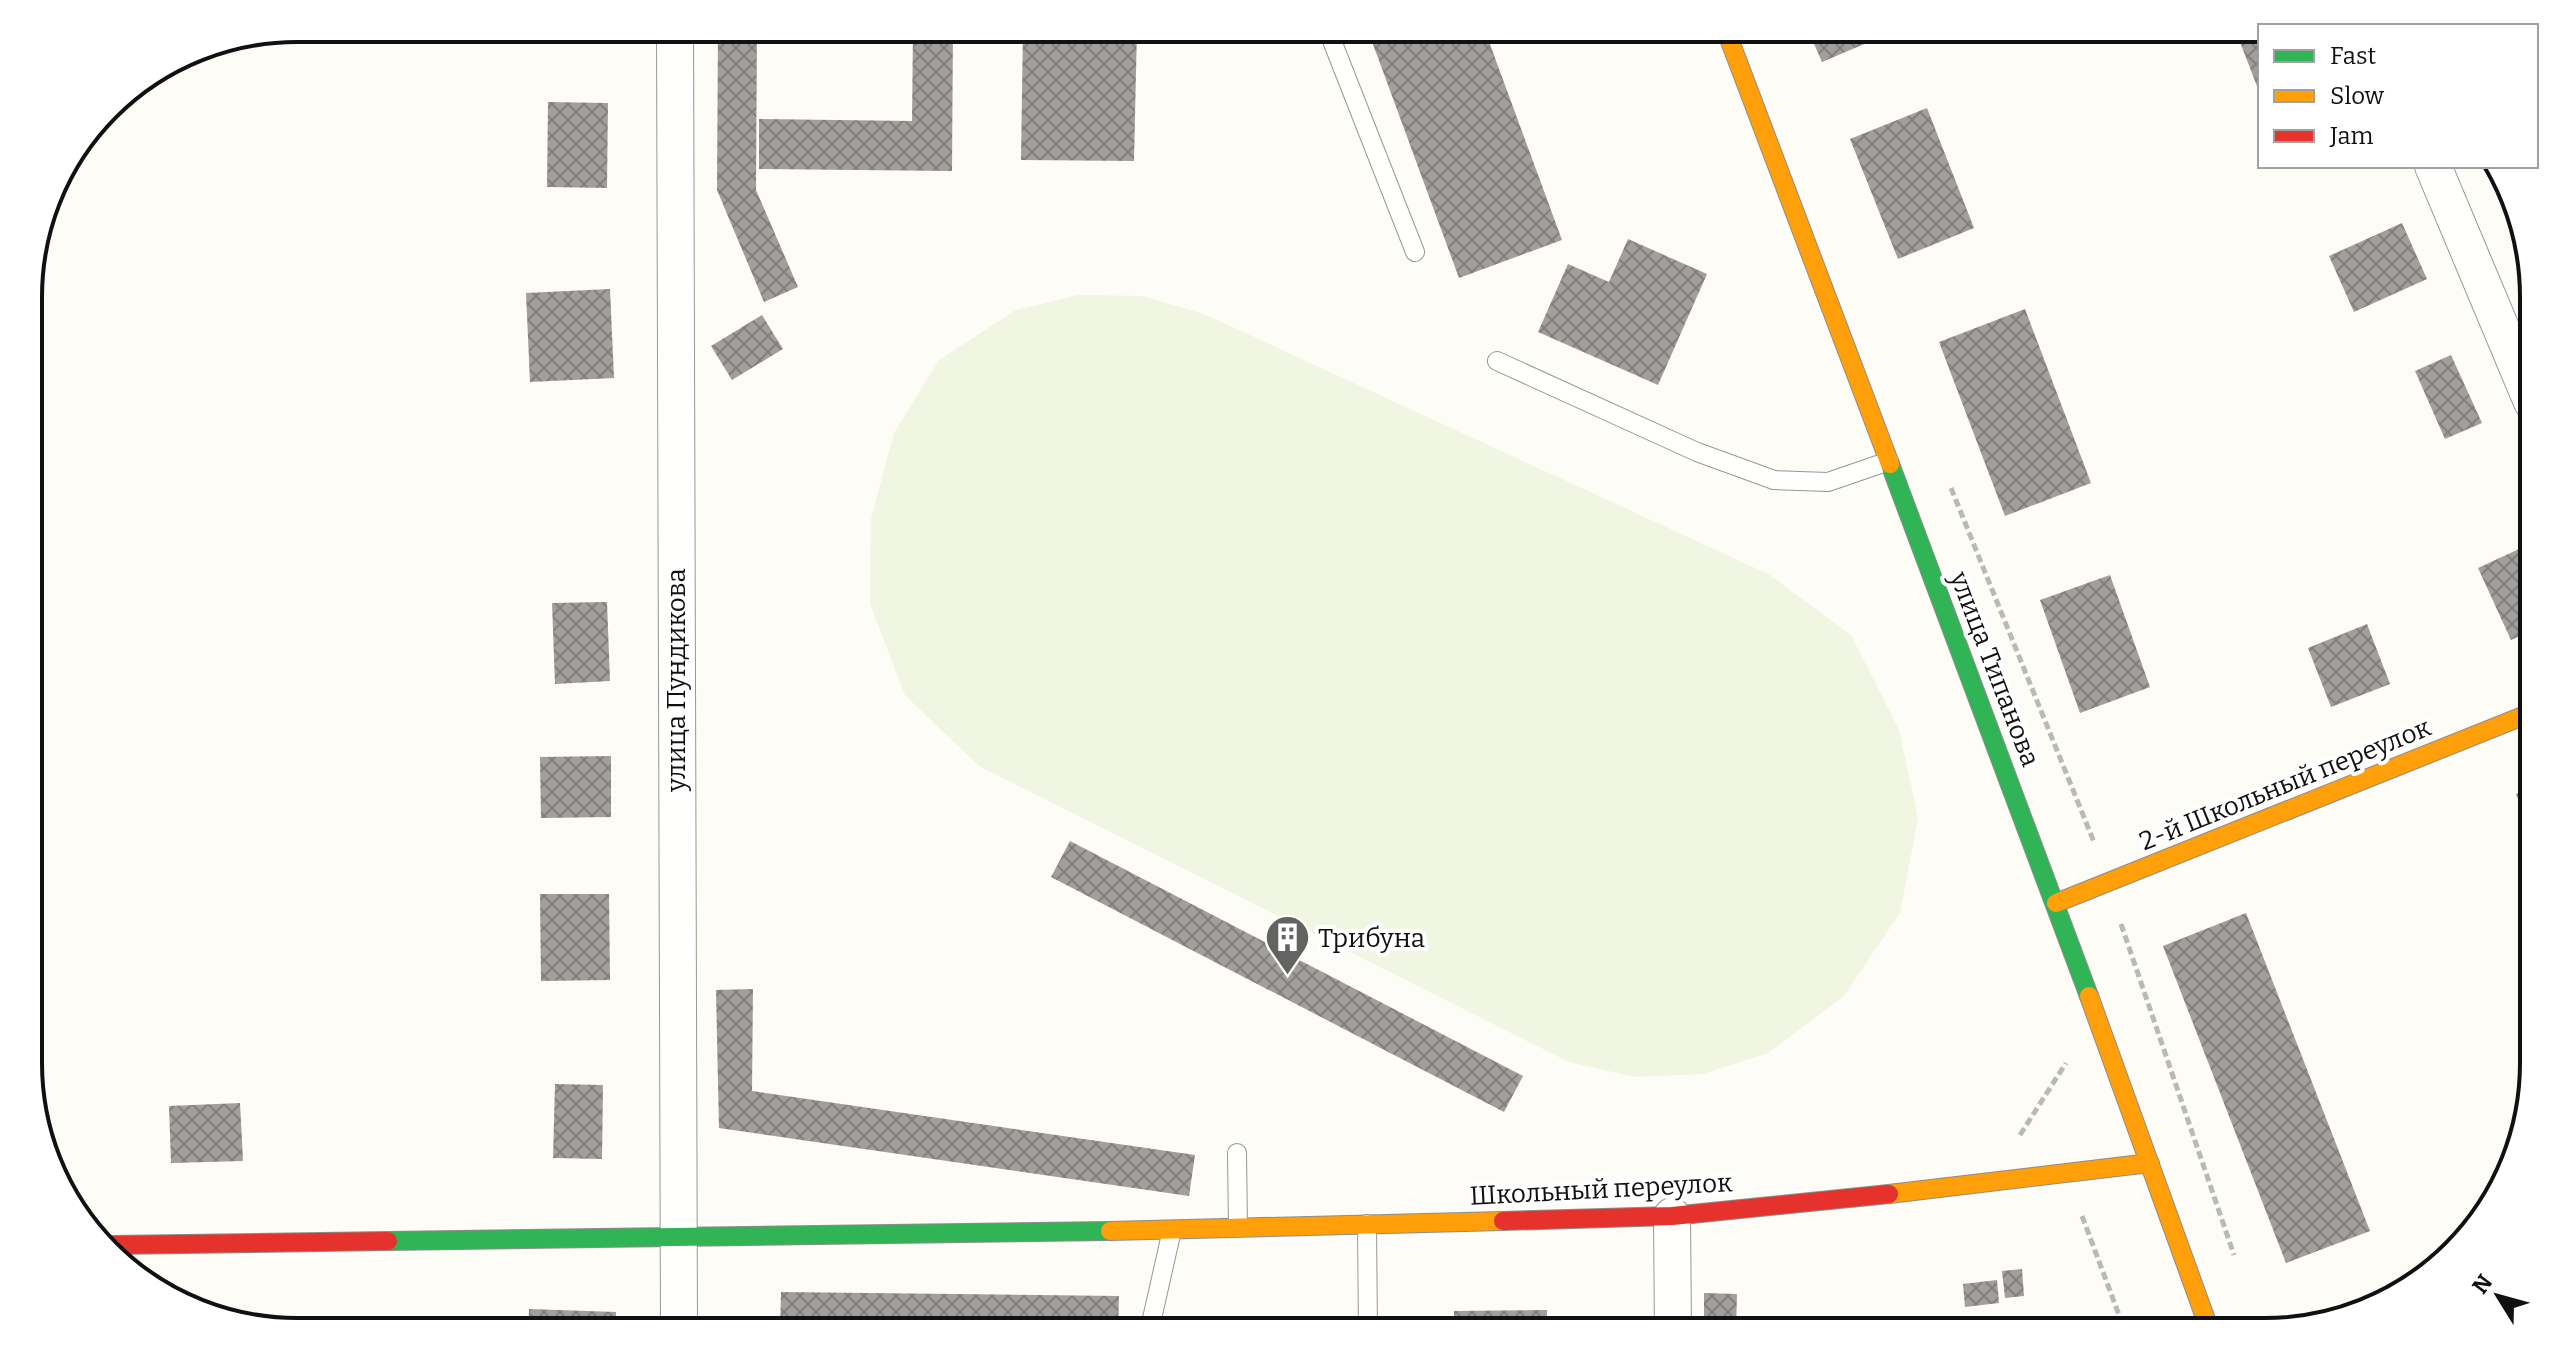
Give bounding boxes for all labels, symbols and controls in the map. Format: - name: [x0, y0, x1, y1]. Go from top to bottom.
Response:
- legend: [2258, 24, 2538, 168]
- text: Fast: [2330, 42, 2376, 70]
- text: Slow: [2330, 82, 2385, 110]
- text: Jam: [2329, 122, 2374, 150]
- street label: улица Типанова: [1943, 567, 2046, 771]
- street label: улица Пундикова: [661, 568, 692, 793]
- street label: 2-й Школьный переулок: [2135, 712, 2436, 857]
- building icon: Трибуна: [1263, 914, 1311, 977]
- place label: Трибуна: [1318, 923, 1425, 954]
- street label: Школьный переулок: [1469, 1167, 1734, 1212]
- north arrow: [2458, 1256, 2538, 1336]
- text: N: [2467, 1269, 2498, 1299]

